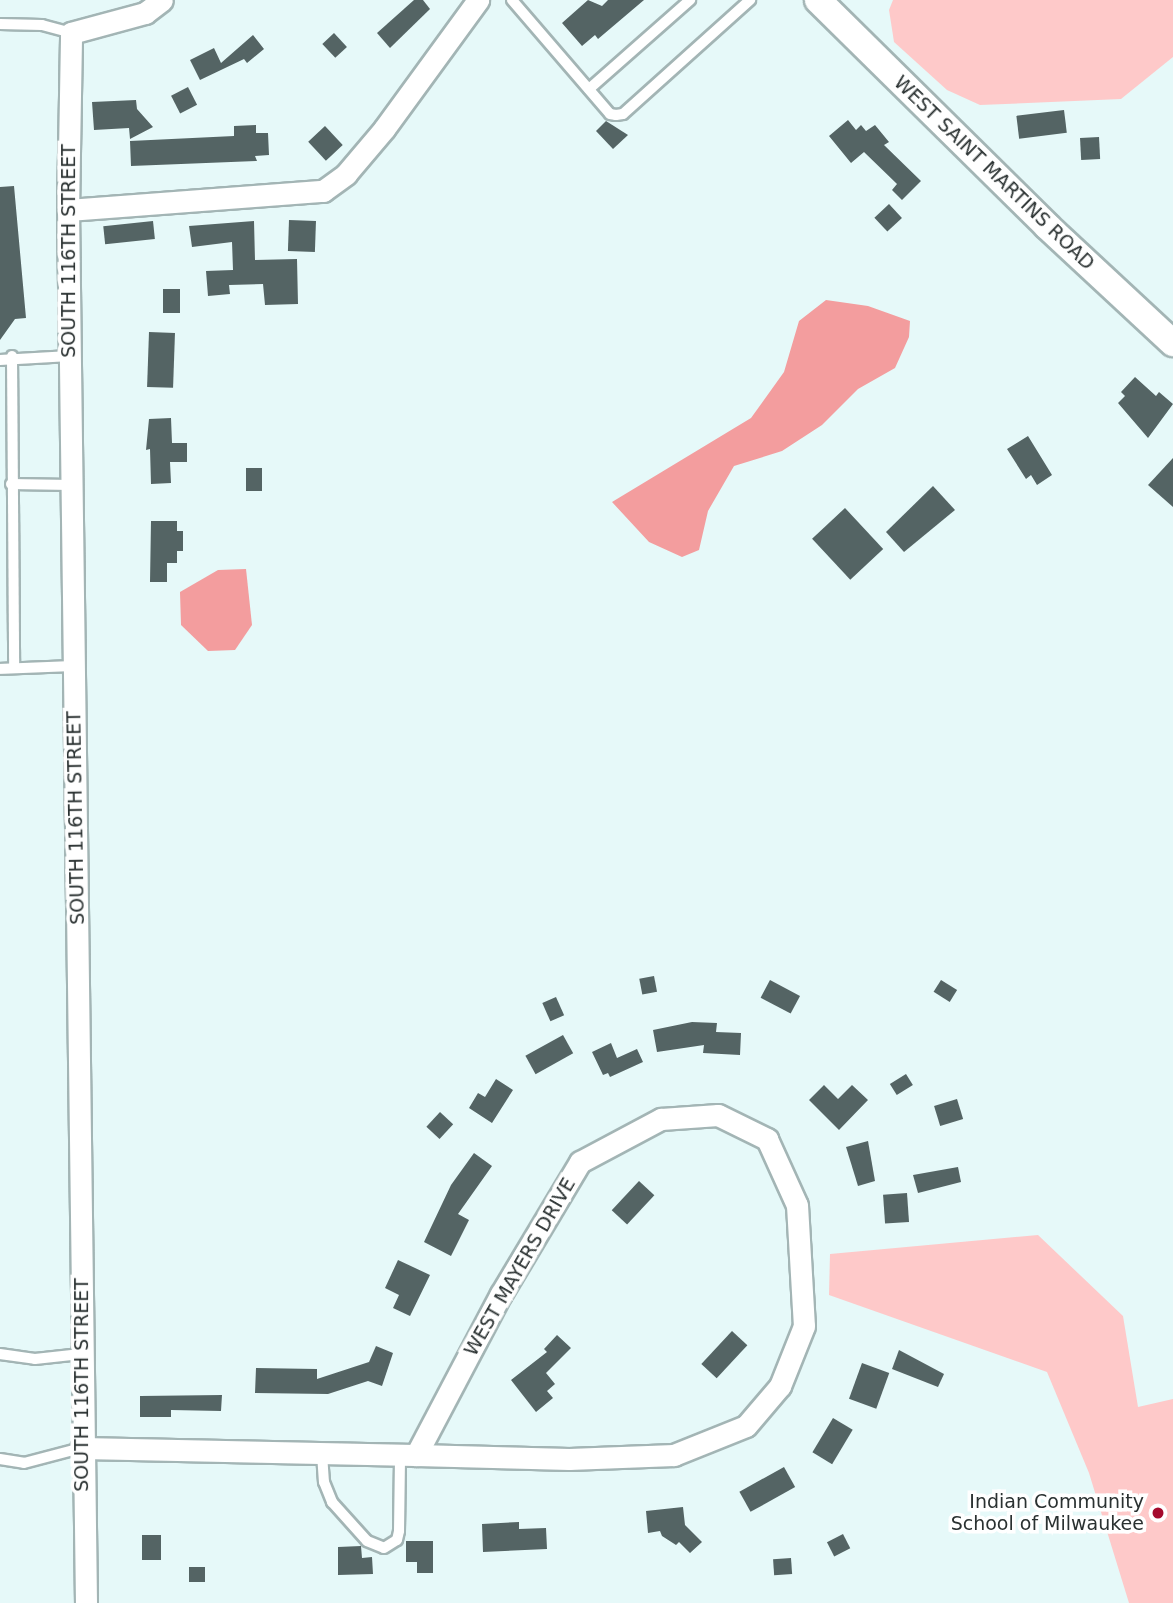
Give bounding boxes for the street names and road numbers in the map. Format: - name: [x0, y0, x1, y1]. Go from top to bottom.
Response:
- street label: WEST SAINT MARTINS ROAD: [889, 71, 1099, 275]
- street label: SOUTH 116TH STREET: [58, 144, 80, 358]
- street label: SOUTH 116TH STREET: [63, 711, 89, 925]
- street label: WEST MAYERS DRIVE: [460, 1174, 580, 1360]
- street label: SOUTH 116TH STREET: [71, 1278, 93, 1492]

